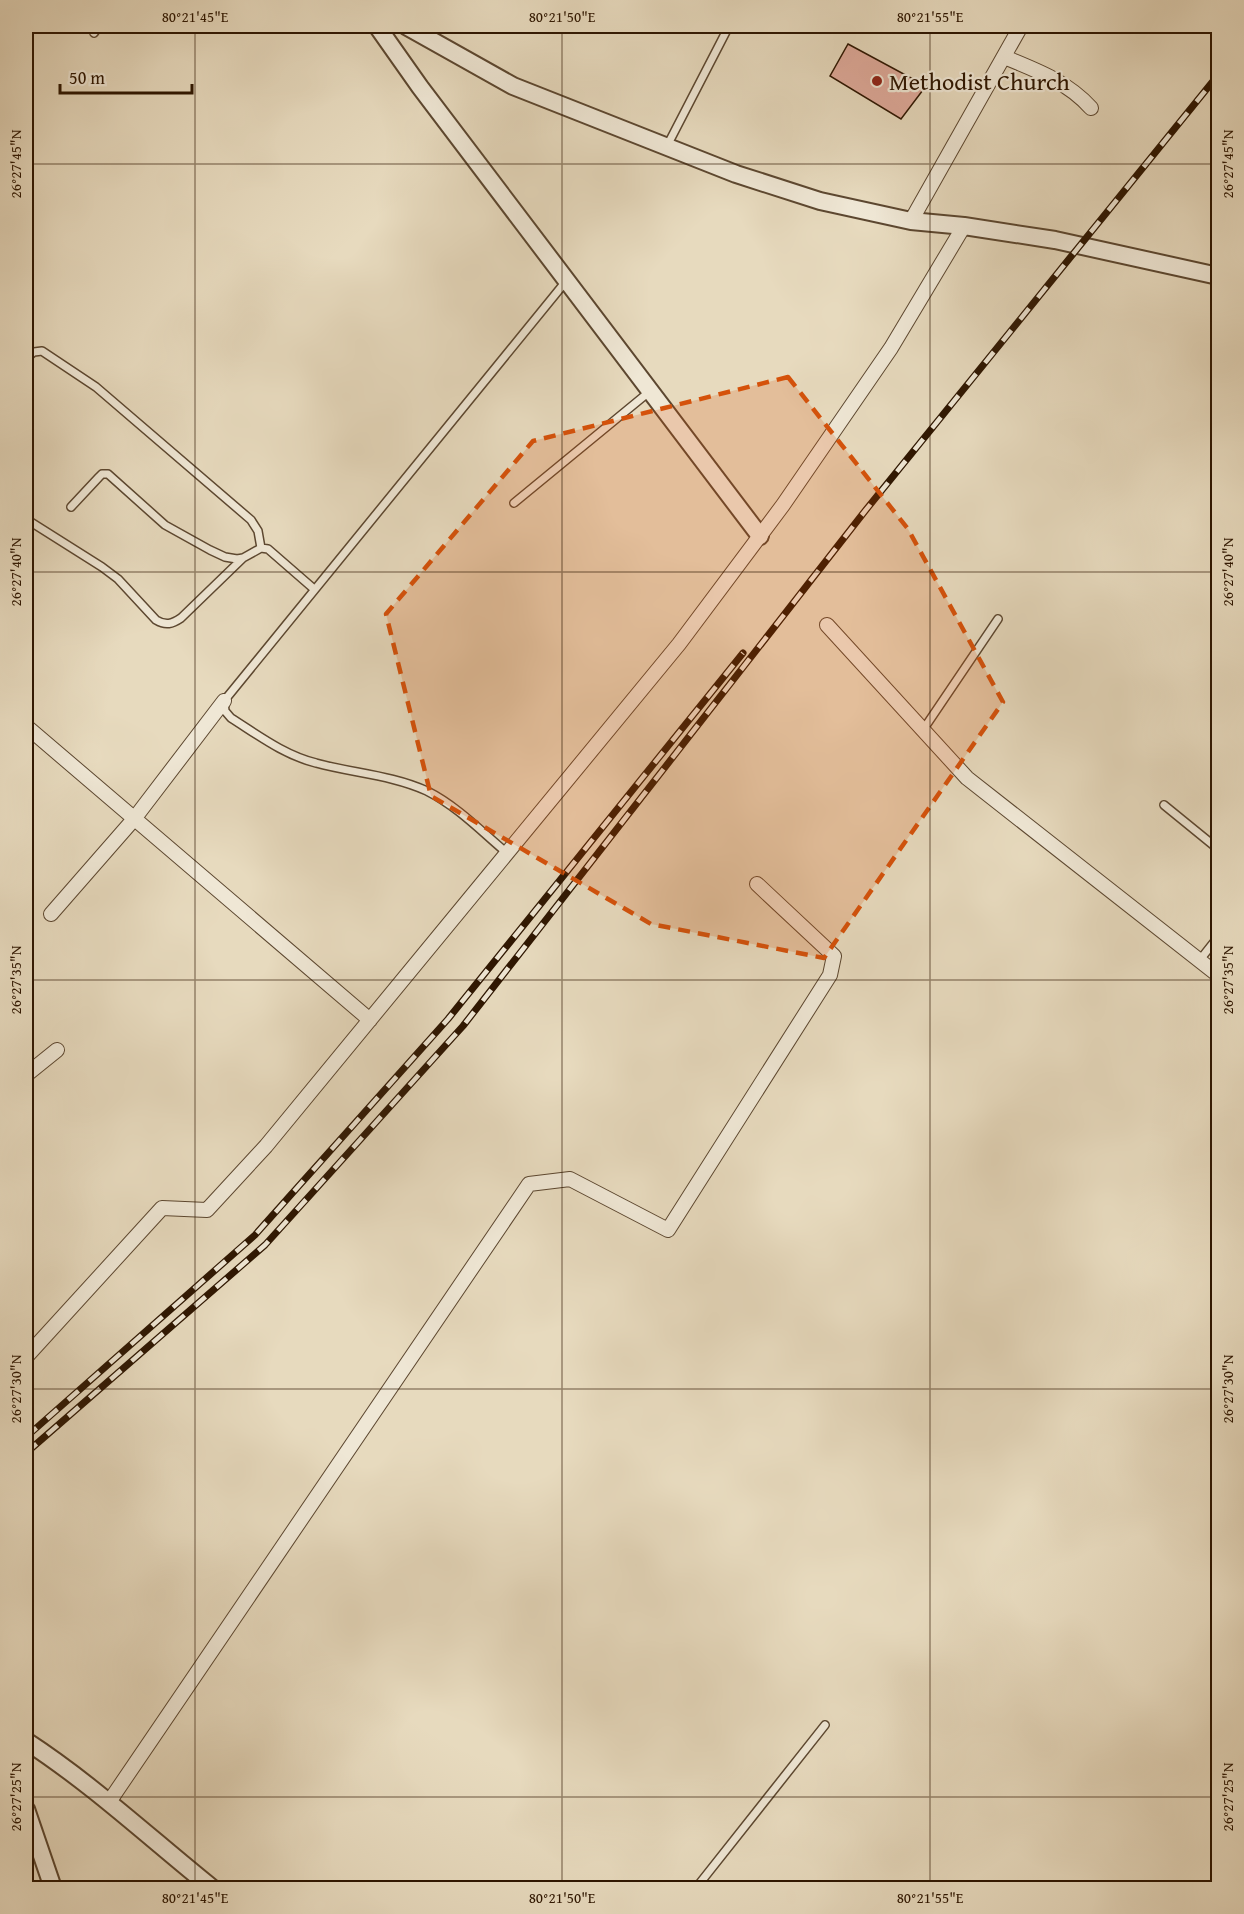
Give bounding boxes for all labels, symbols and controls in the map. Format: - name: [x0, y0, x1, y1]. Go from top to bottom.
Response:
- text: 80°21'45"E: [162, 6, 229, 27]
- text: 80°21'50"E: [529, 6, 596, 27]
- text: 80°21'55"E: [897, 6, 964, 27]
- scale bar: [60, 57, 192, 95]
- text: 50 m: [69, 64, 105, 91]
- place label: Methodist Church: [889, 64, 1070, 99]
- marker: Methodist Church: [870, 74, 884, 88]
- text: 26°27'45"N: [5, 129, 26, 198]
- text: 26°27'45"N: [1217, 129, 1238, 198]
- text: 26°27'40"N: [5, 537, 26, 606]
- text: 26°27'40"N: [1217, 537, 1238, 606]
- text: 26°27'35"N: [5, 945, 26, 1014]
- text: 26°27'35"N: [1217, 945, 1238, 1014]
- text: 26°27'30"N: [5, 1354, 26, 1423]
- text: 26°27'30"N: [1217, 1354, 1238, 1423]
- text: 26°27'25"N: [5, 1762, 26, 1831]
- text: 26°27'25"N: [1217, 1762, 1238, 1831]
- text: 80°21'45"E: [162, 1887, 229, 1908]
- text: 80°21'50"E: [529, 1887, 596, 1908]
- text: 80°21'55"E: [897, 1887, 964, 1908]

